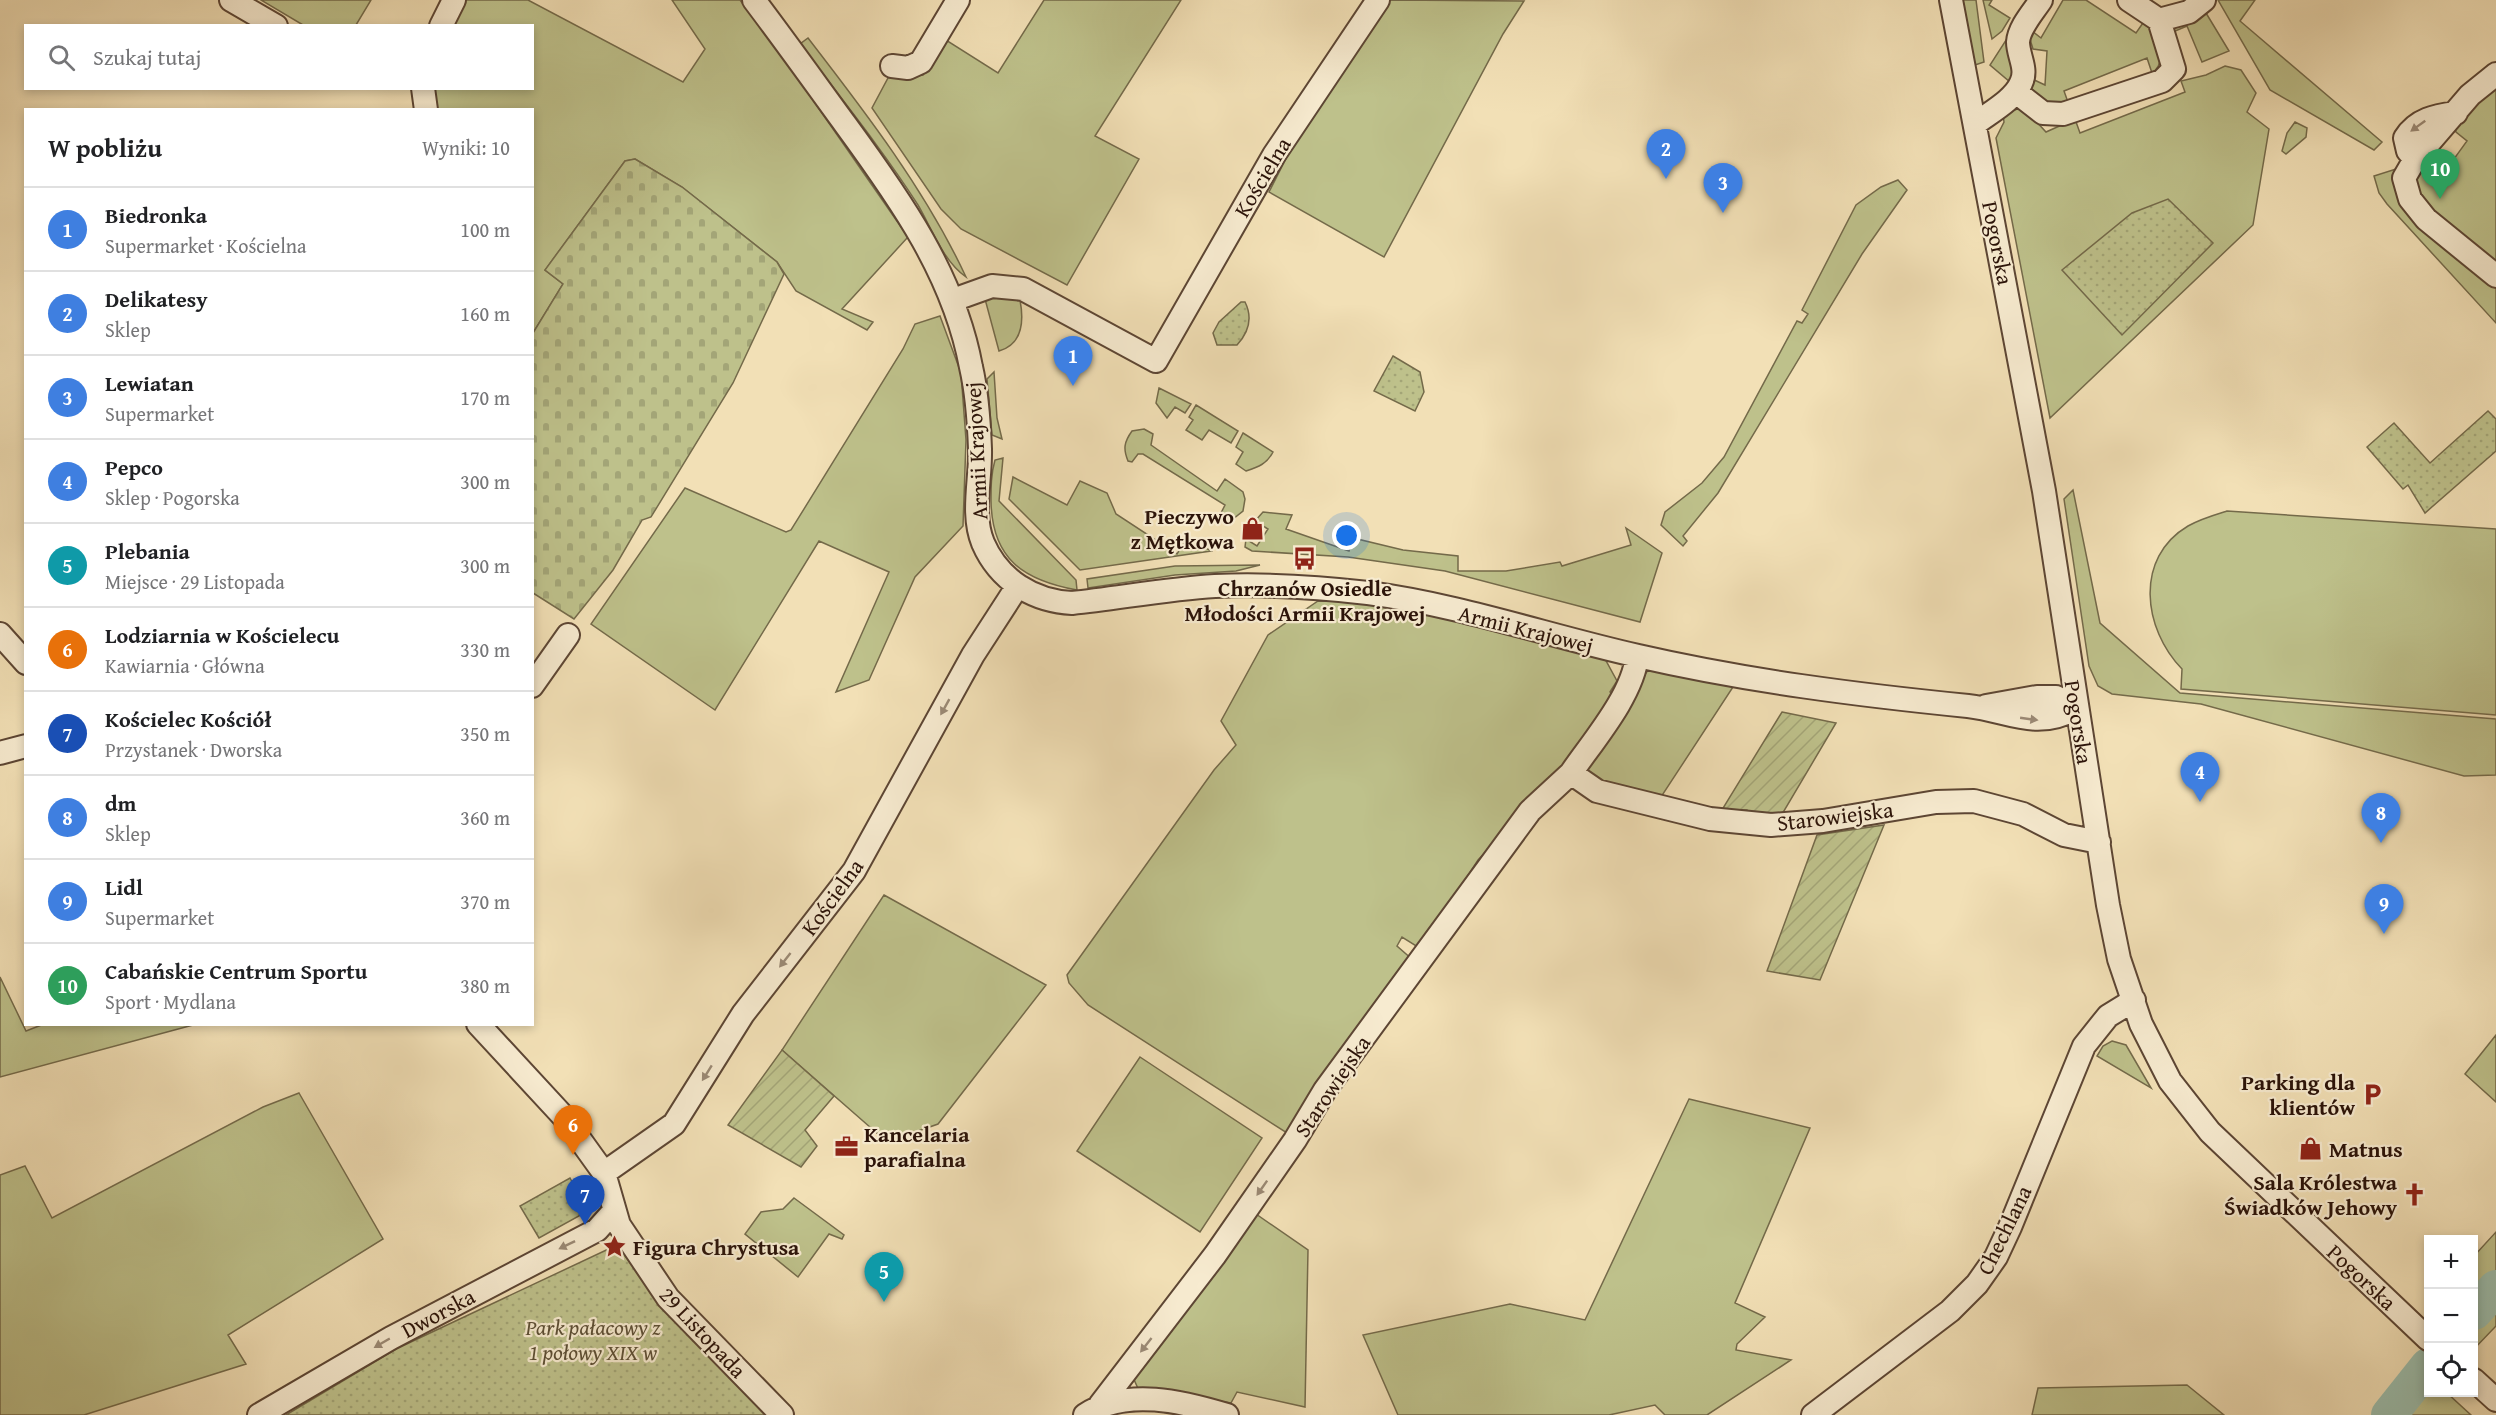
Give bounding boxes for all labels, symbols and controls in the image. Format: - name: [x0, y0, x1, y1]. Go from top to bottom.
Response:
- search box: [24, 24, 534, 90]
- icon: search: [45, 41, 78, 74]
- text: Szukaj tutaj: [93, 41, 201, 73]
- one-way arrow: [2410, 119, 2425, 131]
- text: W pobliżu: [48, 128, 162, 167]
- street label: Kościelna: [1226, 130, 1299, 223]
- pin: 2: [1646, 130, 1686, 179]
- text: Wyniki: 10: [422, 133, 510, 162]
- pin: 10: [2420, 150, 2460, 199]
- pin: 3: [1704, 164, 1742, 213]
- street label: Pogorska: [1974, 198, 2022, 288]
- text: Biedronka: [105, 199, 207, 231]
- text: 1: [62, 215, 73, 244]
- text: 100 m: [460, 215, 510, 244]
- text: Supermarket · Kościelna: [105, 231, 307, 260]
- text: Delikatesy: [105, 283, 207, 315]
- text: 2: [62, 299, 73, 328]
- text: 160 m: [460, 299, 510, 328]
- text: Sklep: [105, 315, 151, 344]
- pin: 1: [1054, 336, 1092, 386]
- text: Lewiatan: [105, 367, 194, 399]
- street label: Armii Krajowej: [956, 381, 996, 521]
- text: 3: [62, 383, 73, 412]
- text: 170 m: [460, 383, 510, 412]
- text: Supermarket: [105, 399, 214, 428]
- text: Pepco: [105, 451, 163, 483]
- text: 4: [62, 467, 73, 496]
- text: 300 m: [460, 467, 510, 496]
- text: Sklep · Pogorska: [105, 483, 240, 512]
- place label: Pieczywo z Mętkowa: [1130, 500, 1235, 557]
- shop icon: Pieczywo z Mętkowa: [1239, 516, 1265, 542]
- your location: [1332, 521, 1361, 550]
- text: Plebania: [105, 535, 190, 567]
- bus stop icon: Chrzanów Osiedle Młodości Armii Krajowej: [1292, 546, 1318, 572]
- text: 5: [62, 551, 73, 580]
- text: 300 m: [460, 551, 510, 580]
- text: Miejsce · 29 Listopada: [105, 567, 285, 596]
- place label: Chrzanów Osiedle Młodości Armii Krajowej: [1185, 572, 1425, 629]
- street label: Armii Krajowej: [1455, 597, 1597, 661]
- text: Lodziarnia w Kościelecu: [105, 619, 339, 651]
- text: 6: [62, 635, 73, 664]
- text: 330 m: [460, 635, 510, 664]
- text: Kawiarnia · Główna: [105, 651, 265, 680]
- street label: Pogorska: [2057, 678, 2102, 767]
- one-way arrow: [940, 698, 950, 715]
- text: Kościelec Kościół: [105, 703, 271, 735]
- one-way arrow: [2020, 715, 2039, 724]
- text: 7: [62, 719, 73, 748]
- text: 350 m: [460, 719, 510, 748]
- text: Przystanek · Dworska: [105, 735, 282, 764]
- pin: 4: [2180, 752, 2220, 802]
- text: dm: [105, 787, 136, 819]
- street label: Starowiejska: [1775, 793, 1896, 839]
- pin: 8: [2362, 794, 2400, 843]
- text: 8: [62, 803, 73, 832]
- text: 360 m: [460, 803, 510, 832]
- text: Sklep: [105, 819, 151, 848]
- street label: Kościelna: [793, 851, 871, 942]
- text: Lidl: [105, 871, 143, 903]
- pin: 9: [2364, 884, 2404, 934]
- text: 9: [62, 887, 73, 916]
- text: 370 m: [460, 887, 510, 916]
- text: Supermarket: [105, 903, 214, 932]
- one-way arrow: [780, 952, 792, 967]
- text: Cabańskie Centrum Sportu: [105, 955, 367, 987]
- text: 10: [57, 971, 78, 1000]
- text: 380 m: [460, 971, 510, 1000]
- text: Sport · Mydlana: [105, 987, 236, 1016]
- street label: Starowiejska: [1286, 1028, 1378, 1143]
- one-way arrow: [701, 1064, 712, 1081]
- place label: Parking dla klientów: [2241, 1066, 2356, 1123]
- parking icon: Parking dla klientów: [2360, 1082, 2386, 1108]
- pin: 6: [554, 1106, 592, 1155]
- place label: Kancelaria parafialna: [864, 1118, 970, 1175]
- place label: Matnus: [2329, 1133, 2403, 1165]
- office icon: Kancelaria parafialna: [833, 1134, 859, 1160]
- shop icon: Matnus: [2298, 1136, 2324, 1162]
- place label: Sala Królestwa Świadków Jehowy: [2224, 1166, 2398, 1223]
- pin: 7: [566, 1176, 604, 1225]
- street label: Chechlana: [1969, 1179, 2040, 1280]
- one-way arrow: [1256, 1180, 1268, 1196]
- church icon: Sala Królestwa Świadków Jehowy: [2402, 1182, 2428, 1208]
- place label: Figura Chrystusa: [633, 1231, 800, 1263]
- place icon: Figura Chrystusa: [602, 1234, 628, 1260]
- map controls: [2424, 1235, 2478, 1397]
- button: +: [2424, 1235, 2478, 1289]
- street label: Pogorska: [2320, 1236, 2404, 1318]
- one-way arrow: [559, 1240, 576, 1250]
- pin: 5: [864, 1252, 904, 1302]
- street label: 29 Listopada: [652, 1279, 754, 1385]
- street label: Dworska: [396, 1280, 481, 1346]
- button: −: [2424, 1289, 2478, 1343]
- park label: Park pałacowy z 1 połowy XIX w: [524, 1311, 661, 1368]
- one-way arrow: [1140, 1337, 1153, 1353]
- one-way arrow: [374, 1338, 390, 1349]
- button: locate: [2424, 1343, 2478, 1397]

